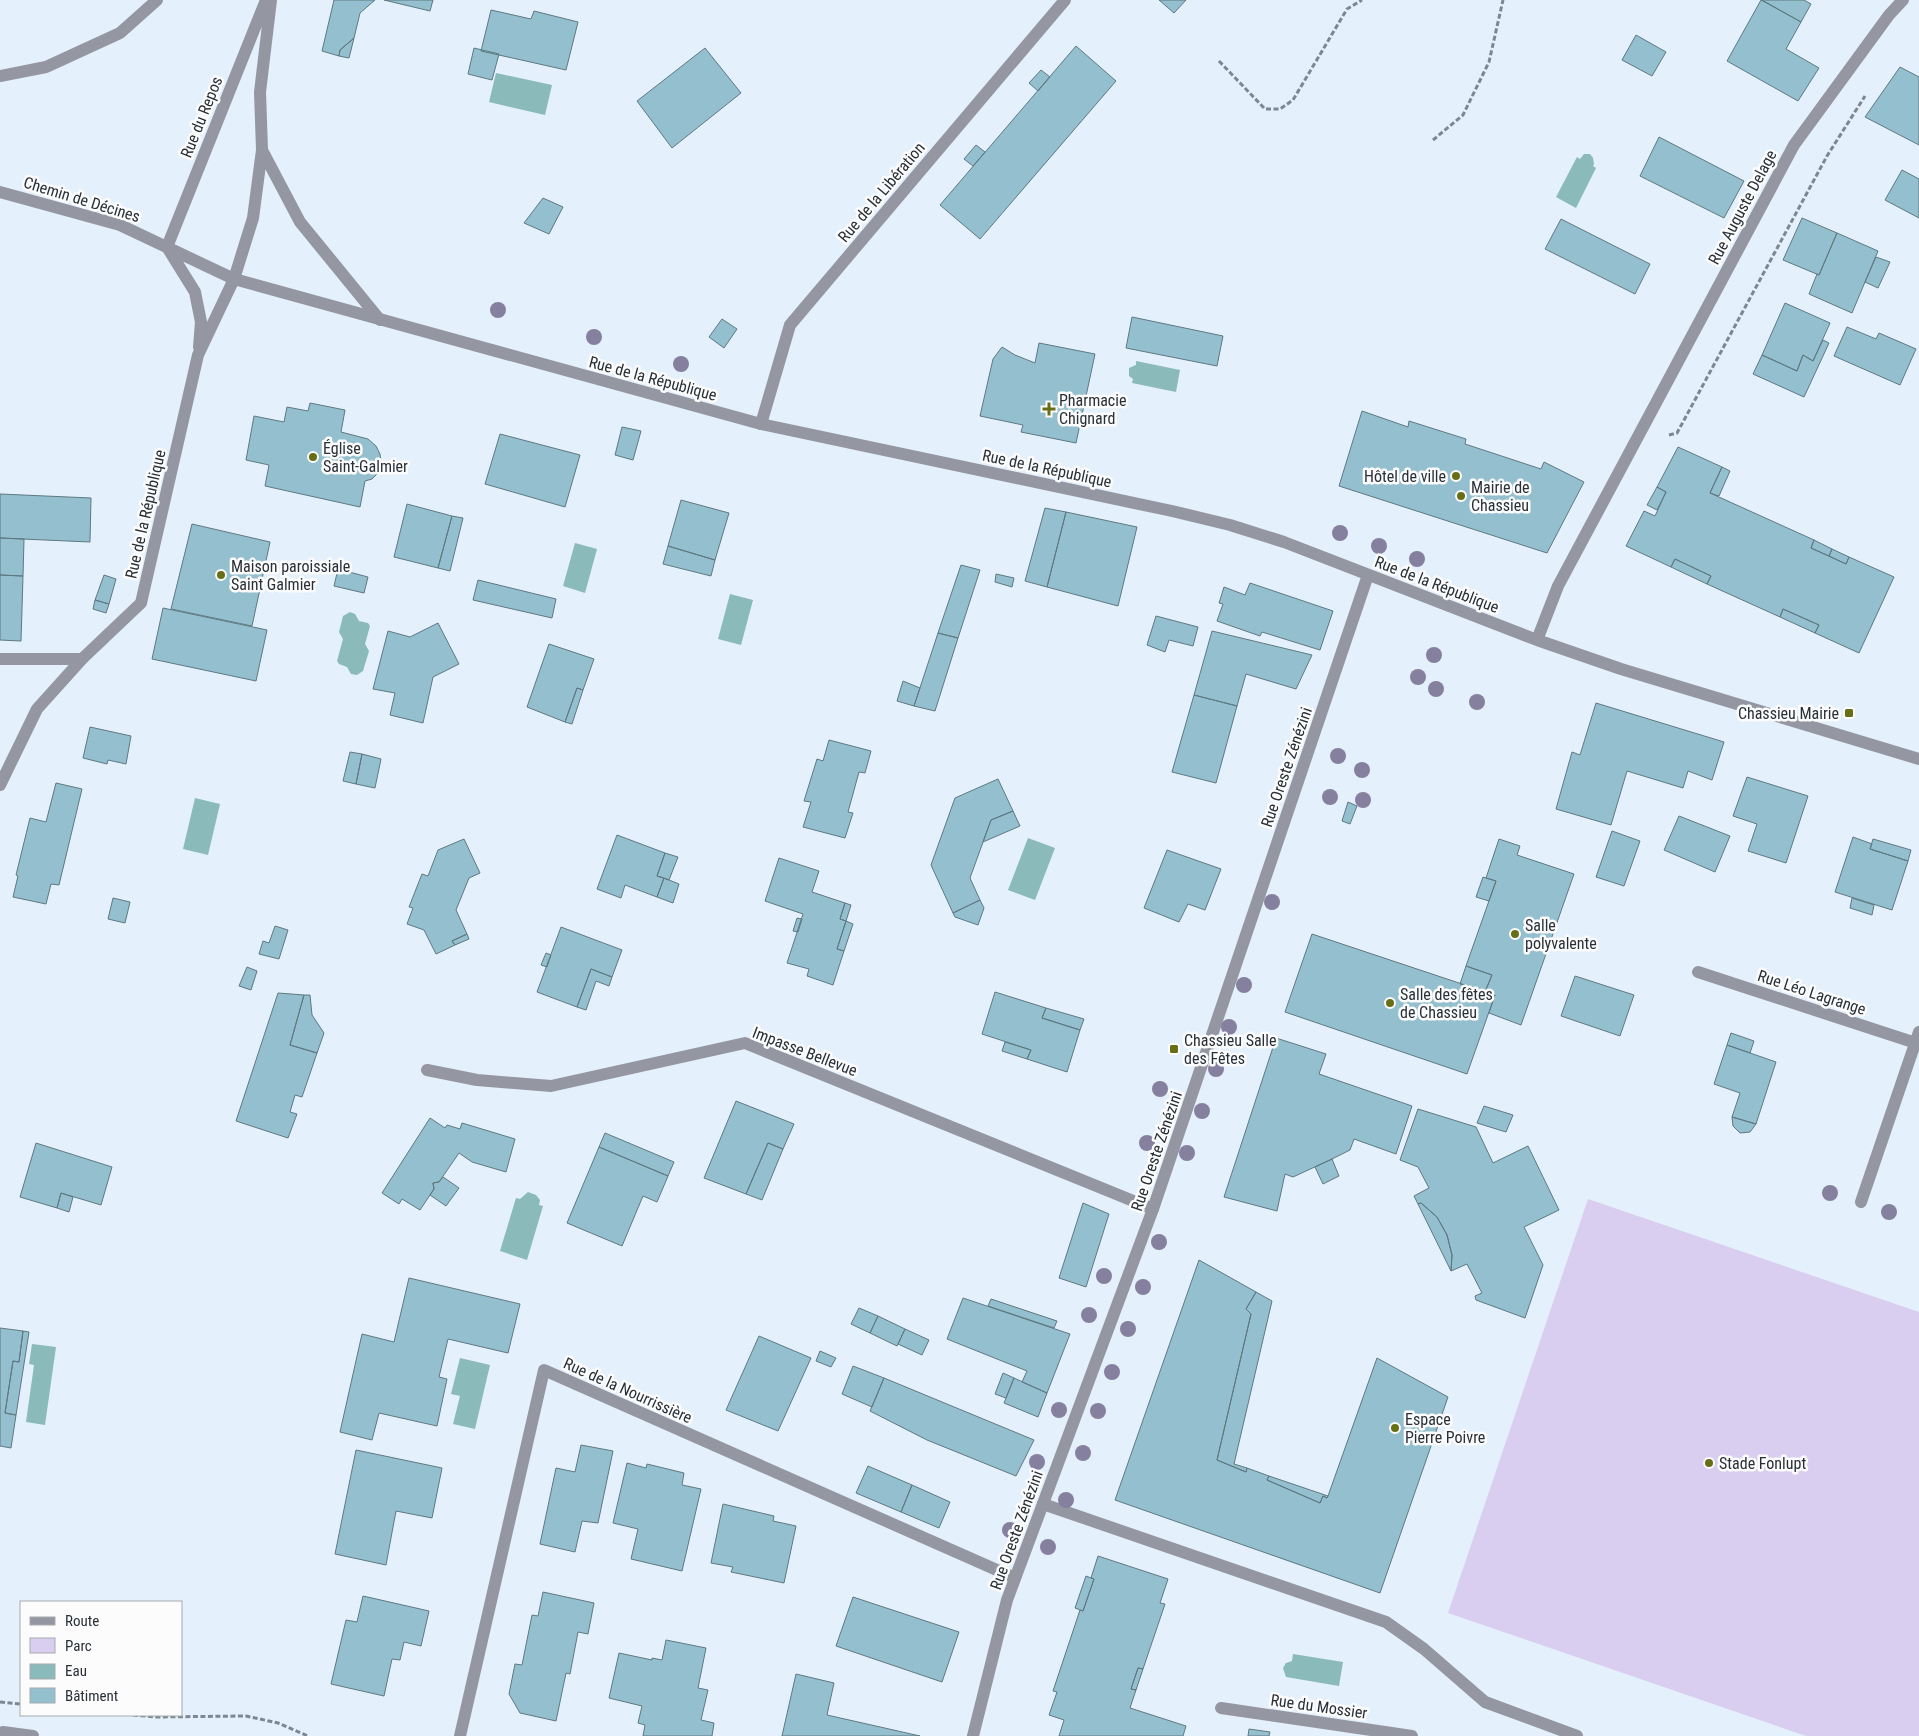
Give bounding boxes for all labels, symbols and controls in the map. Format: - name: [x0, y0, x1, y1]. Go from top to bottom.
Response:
- street label: Rue du Repos: [177, 74, 226, 161]
- street label: Rue de la Libération: [834, 138, 929, 246]
- street label: Rue Auguste Delage: [1704, 147, 1781, 268]
- street label: Chemin de Décines: [21, 173, 142, 226]
- street label: Rue de la République: [587, 352, 719, 405]
- place label: Pharmacie Chignard: [1059, 391, 1126, 428]
- marker: Pharmacie Chignard: [1043, 403, 1055, 415]
- place label: Église Saint-Galmier: [323, 439, 408, 476]
- street label: Rue de la République: [981, 446, 1113, 491]
- street label: Rue de la République: [121, 448, 170, 580]
- marker: Église Saint-Galmier: [307, 451, 319, 463]
- place label: Hôtel de ville: [1364, 467, 1446, 486]
- marker: Hôtel de ville: [1450, 470, 1462, 482]
- place label: Mairie de Chassieu: [1471, 478, 1530, 515]
- marker: Mairie de Chassieu: [1455, 490, 1467, 502]
- street label: Rue de la République: [1372, 552, 1502, 617]
- place label: Maison paroissiale Saint Galmier: [231, 557, 350, 594]
- marker: Maison paroissiale Saint Galmier: [215, 569, 227, 581]
- place label: Chassieu Mairie: [1738, 704, 1839, 723]
- street label: Rue Oreste Zénézini: [1257, 705, 1316, 830]
- marker: Chassieu Mairie: [1843, 707, 1855, 719]
- place label: Salle polyvalente: [1525, 916, 1597, 953]
- marker: Salle polyvalente: [1509, 928, 1521, 940]
- street label: Rue Léo Lagrange: [1755, 966, 1868, 1019]
- place label: Salle des fêtes de Chassieu: [1400, 985, 1493, 1022]
- marker: Salle des fêtes de Chassieu: [1384, 997, 1396, 1009]
- street label: Impasse Bellevue: [750, 1023, 860, 1080]
- place label: Chassieu Salle des Fêtes: [1184, 1031, 1276, 1068]
- marker: Chassieu Salle des Fêtes: [1168, 1043, 1180, 1055]
- street label: Rue Oreste Zénézini: [1127, 1089, 1186, 1214]
- street label: Rue de la Nourrissière: [561, 1354, 695, 1427]
- place label: Espace Pierre Poivre: [1405, 1410, 1485, 1447]
- marker: Espace Pierre Poivre: [1389, 1422, 1401, 1434]
- place label: Stade Fonlupt: [1719, 1454, 1806, 1473]
- marker: Stade Fonlupt: [1703, 1457, 1715, 1469]
- street label: Rue Oreste Zénézini: [986, 1468, 1047, 1592]
- legend: [20, 1601, 182, 1716]
- text: Route: [65, 1612, 99, 1630]
- text: Parc: [65, 1637, 92, 1655]
- text: Eau: [65, 1662, 87, 1680]
- text: Bâtiment: [65, 1687, 118, 1705]
- street label: Rue du Mossier: [1269, 1690, 1369, 1723]

